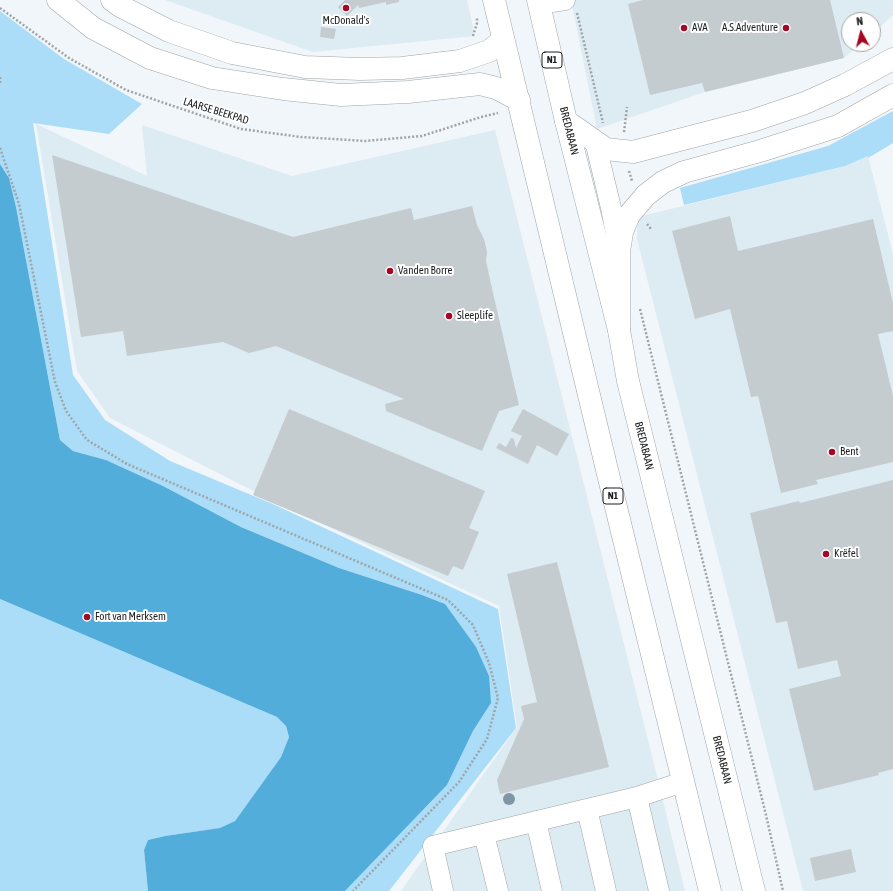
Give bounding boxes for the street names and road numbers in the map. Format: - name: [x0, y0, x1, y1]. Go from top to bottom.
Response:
- road number: N1: [542, 52, 562, 68]
- street label: LAARSE BEEKPAD: [182, 95, 250, 127]
- street label: BREDABAAN: [557, 105, 581, 157]
- street label: BREDABAAN: [632, 420, 656, 472]
- road number: N1: [603, 488, 623, 504]
- street label: BREDABAAN: [710, 734, 734, 786]

